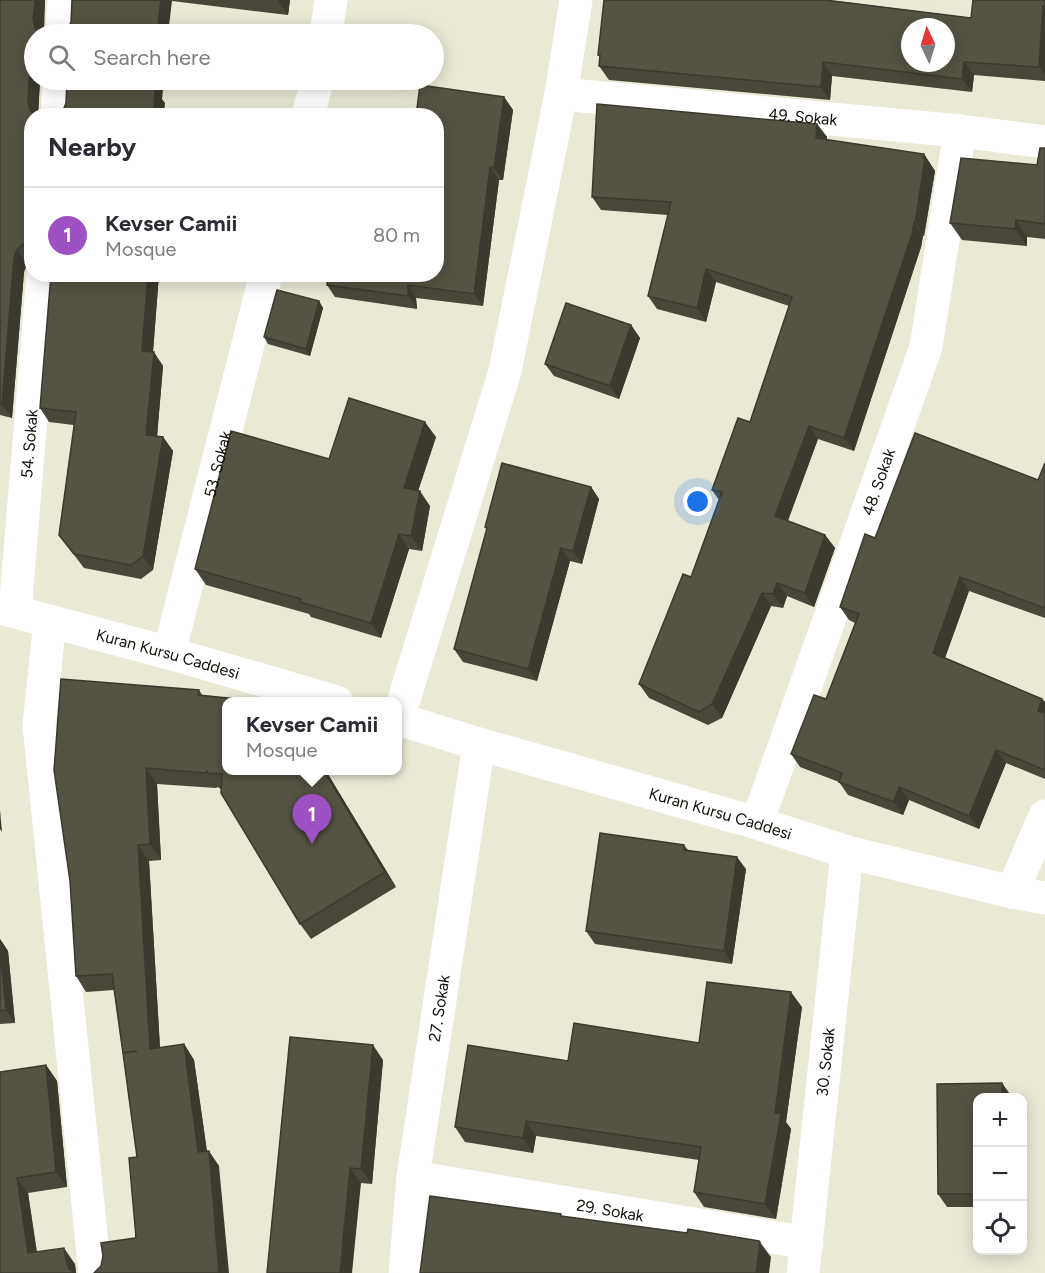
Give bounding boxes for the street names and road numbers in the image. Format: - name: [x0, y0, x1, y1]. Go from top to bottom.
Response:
- street label: 49. Sokak: [768, 104, 838, 130]
- street label: 54. Sokak: [17, 408, 42, 479]
- street label: 53. Sokak: [200, 429, 236, 499]
- street label: 48. Sokak: [858, 446, 899, 518]
- street label: Kuran Kursu Caddesi: [94, 625, 242, 683]
- street label: Kuran Kursu Caddesi: [647, 784, 794, 844]
- street label: 27. Sokak: [425, 973, 454, 1043]
- street label: 30. Sokak: [813, 1027, 839, 1097]
- street label: 29. Sokak: [575, 1196, 645, 1226]

